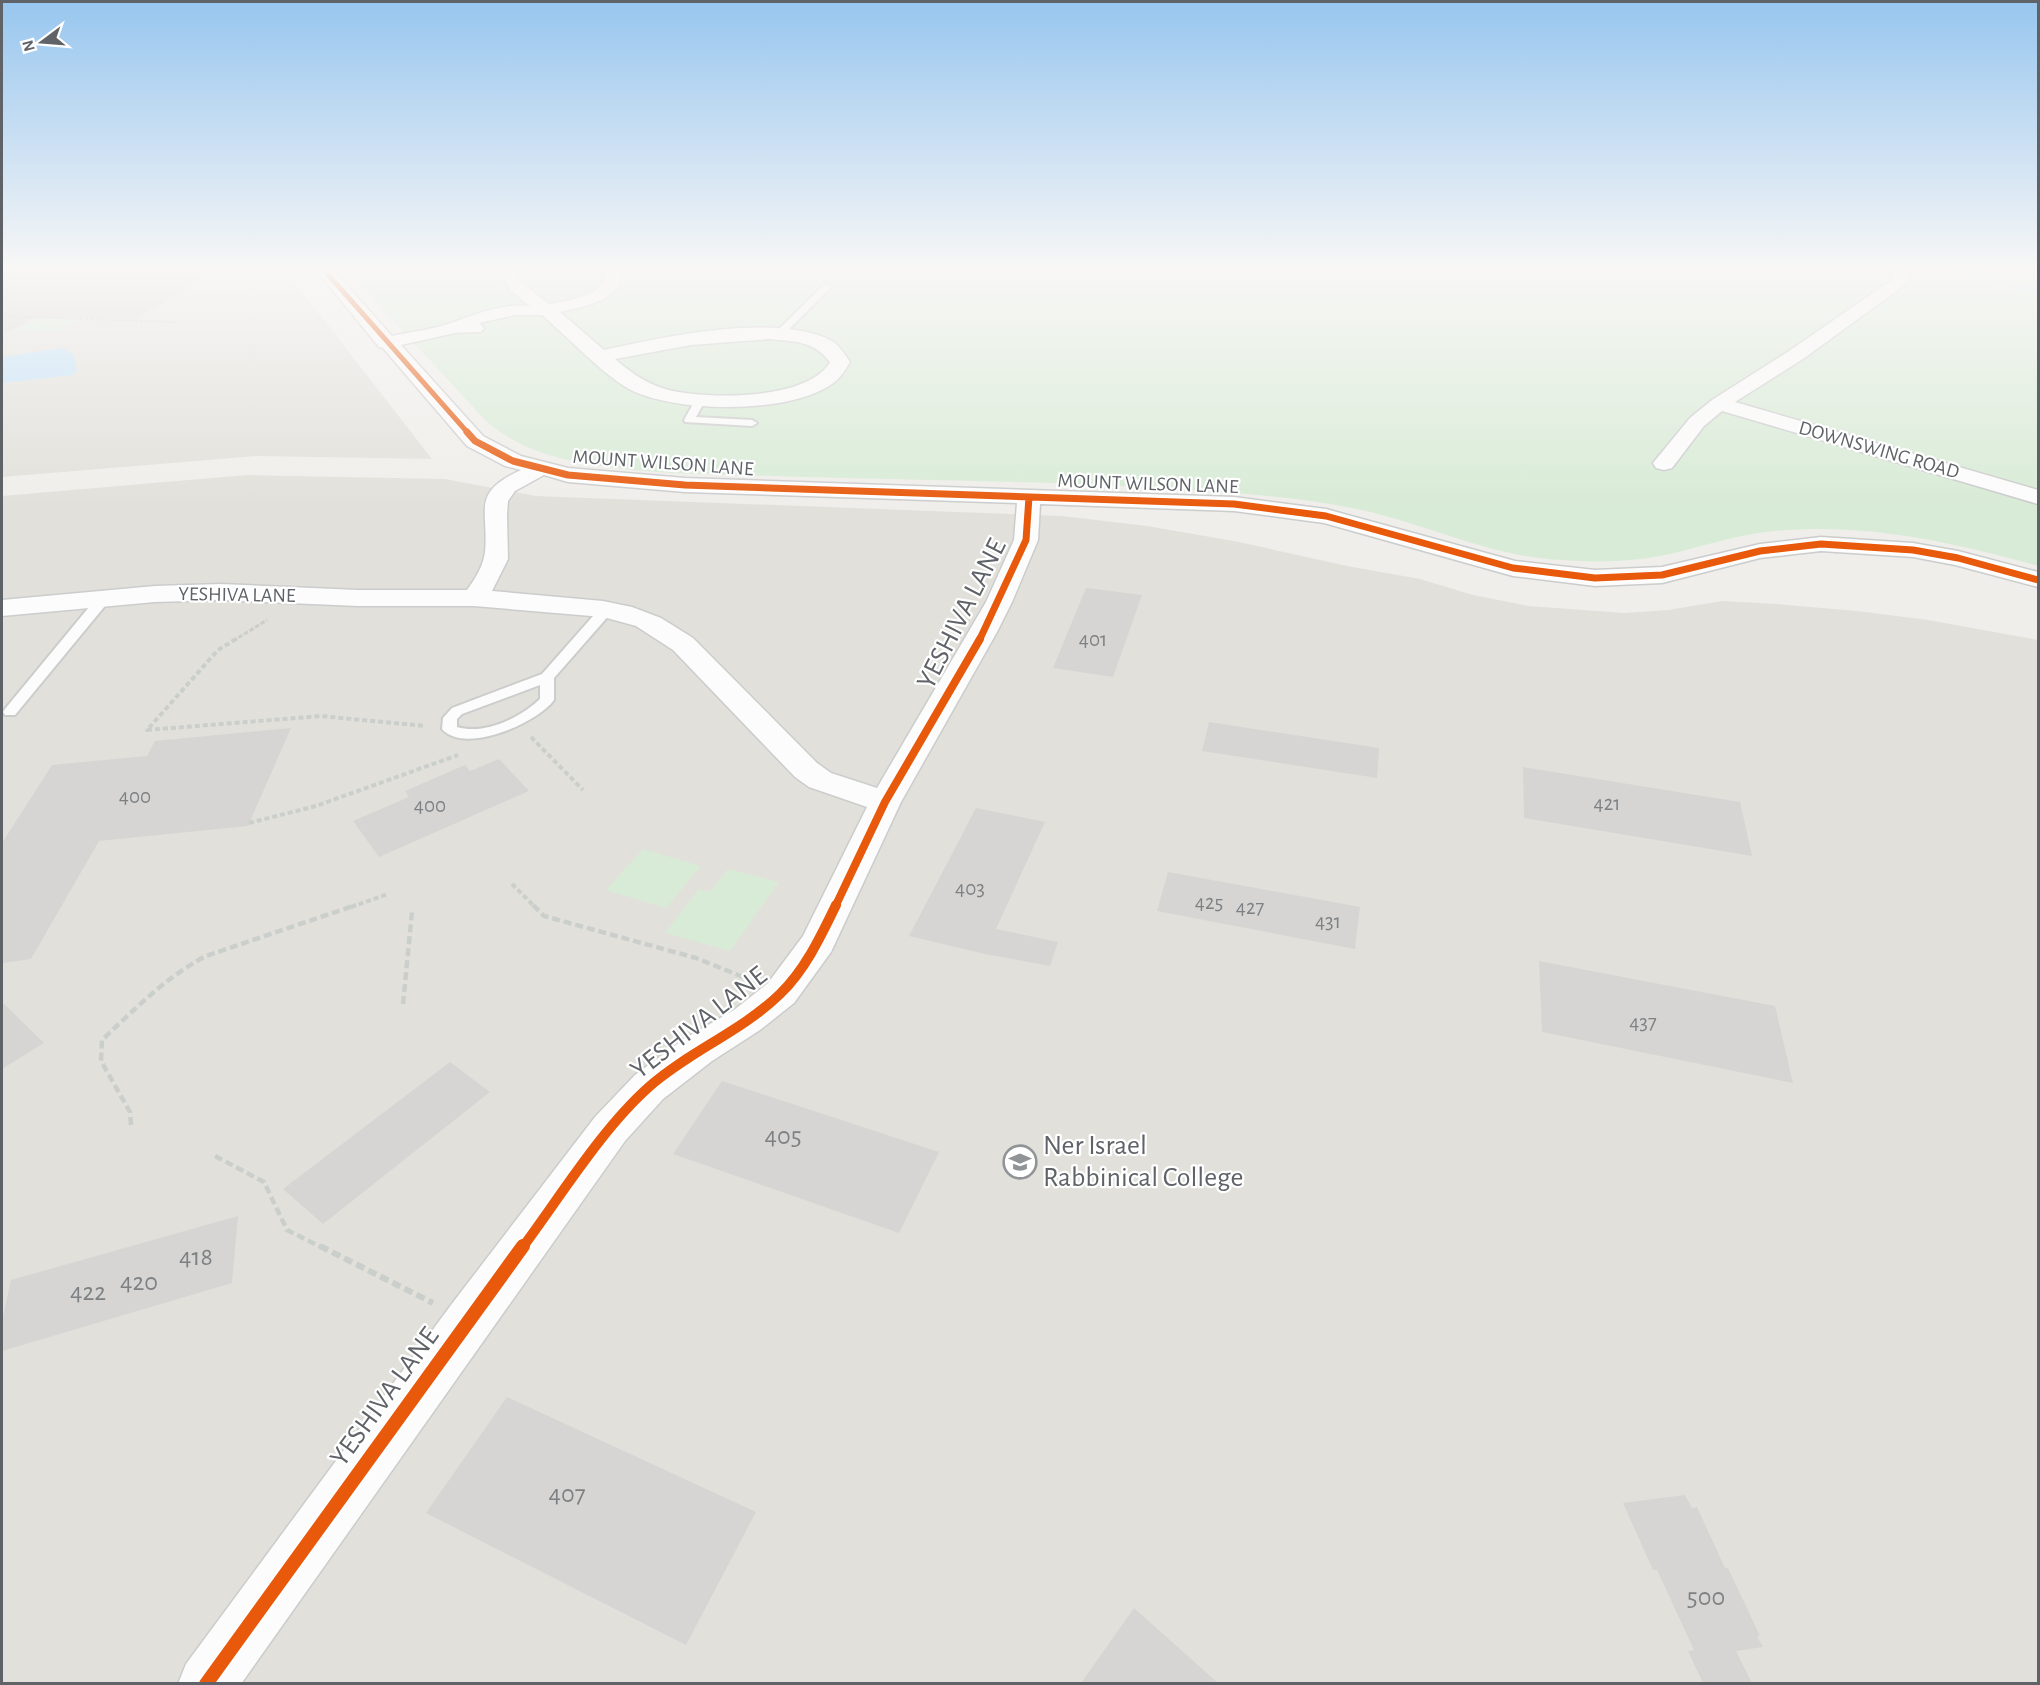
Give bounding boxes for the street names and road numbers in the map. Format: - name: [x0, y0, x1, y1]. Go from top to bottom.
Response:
- street label: DOWNSWING ROAD: [1797, 418, 1962, 482]
- street label: MOUNT WILSON LANE: [572, 447, 754, 479]
- street label: MOUNT WILSON LANE: [1057, 471, 1239, 497]
- street label: YESHIVA LANE: [912, 535, 1012, 693]
- street label: YESHIVA LANE: [178, 584, 296, 606]
- street label: YESHIVA LANE: [626, 961, 772, 1085]
- street label: YESHIVA LANE: [325, 1322, 445, 1472]

